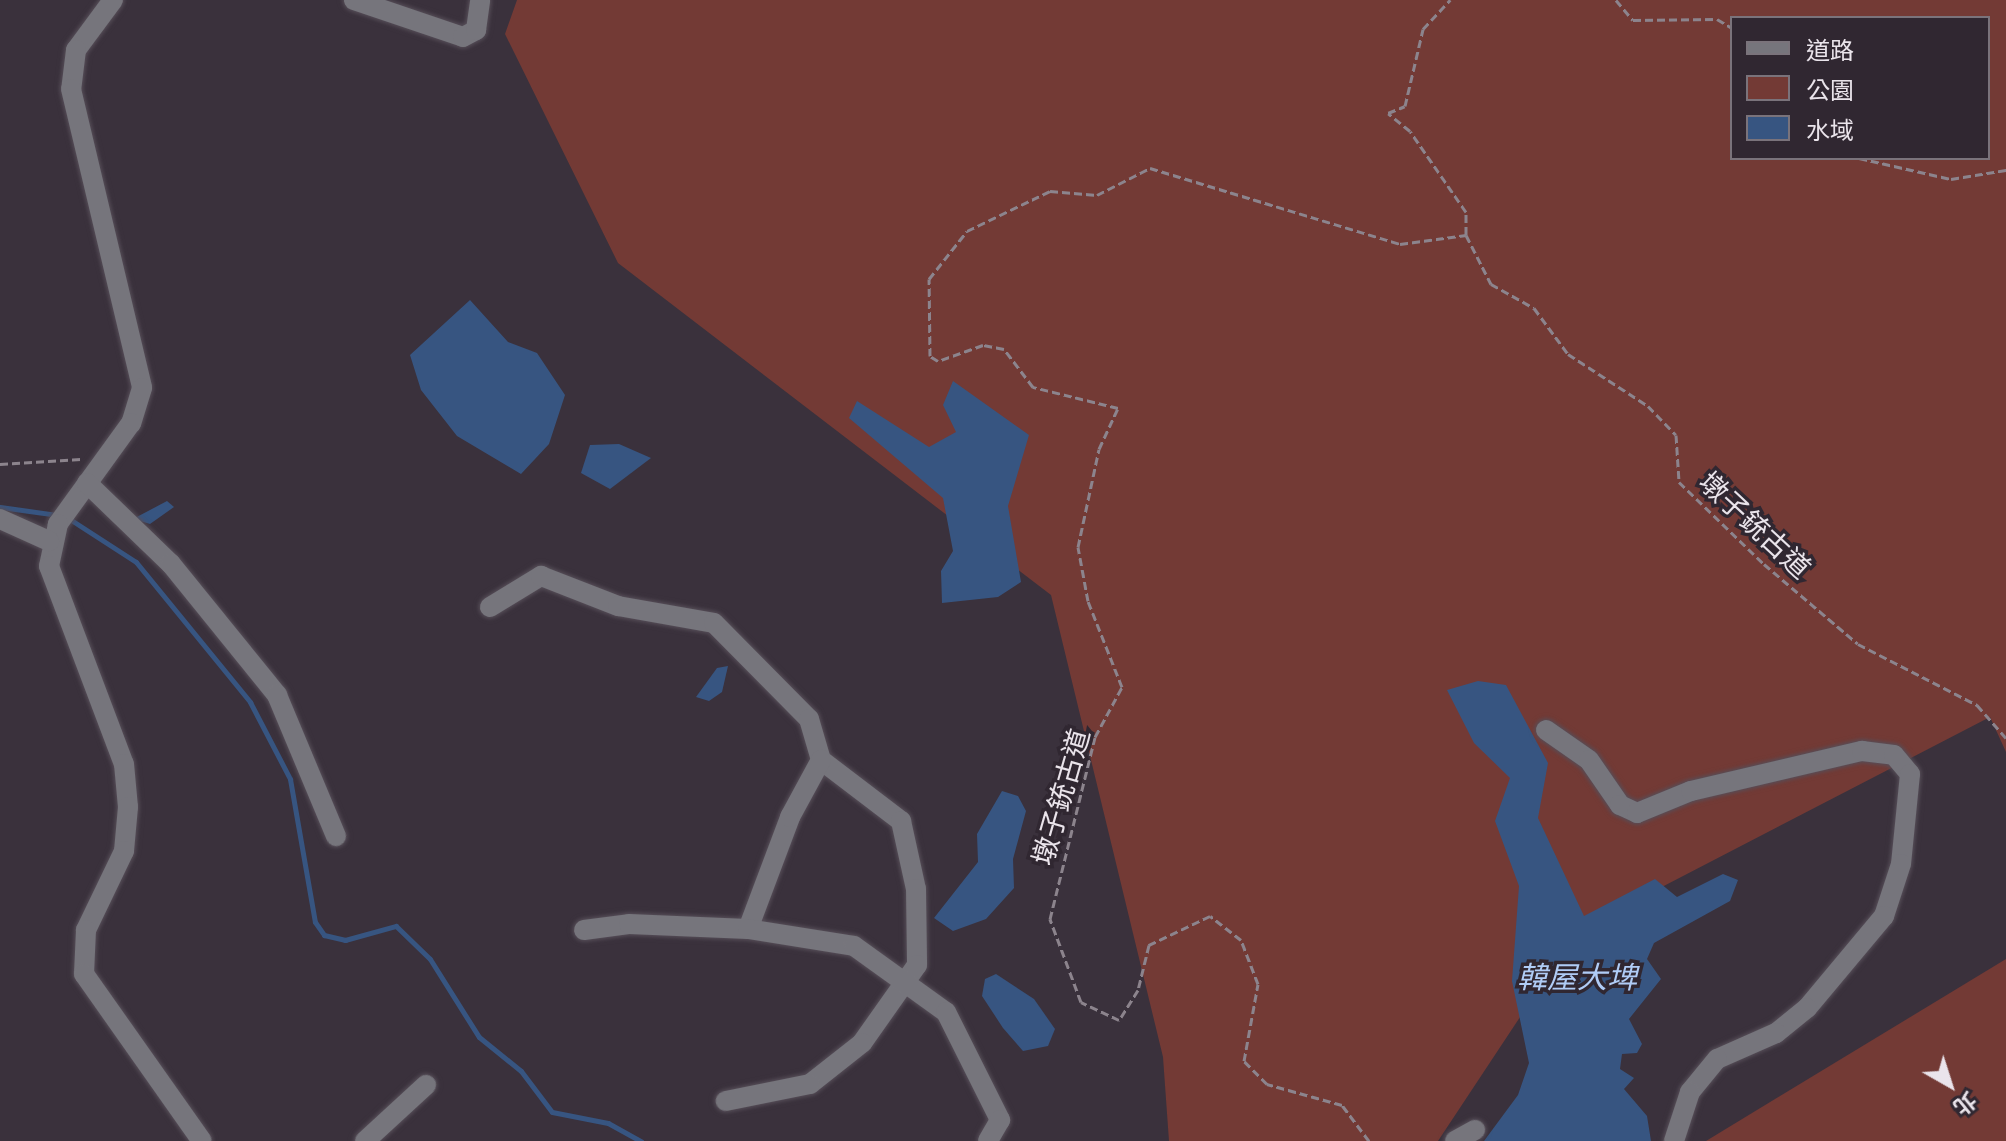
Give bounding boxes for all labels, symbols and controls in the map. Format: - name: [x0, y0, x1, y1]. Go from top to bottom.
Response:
- legend: [1730, 16, 1990, 160]
- text: 道路: [1806, 35, 1854, 66]
- text: 公園: [1806, 75, 1854, 106]
- text: 水域: [1806, 115, 1854, 146]
- street label: 墩子銃古道: [1692, 465, 1818, 585]
- street label: 墩子銃古道: [1026, 725, 1096, 869]
- water label: 韓屋大埤: [1517, 960, 1637, 996]
- north arrow: [1910, 1045, 1990, 1125]
- text: 北: [1948, 1086, 1982, 1121]

